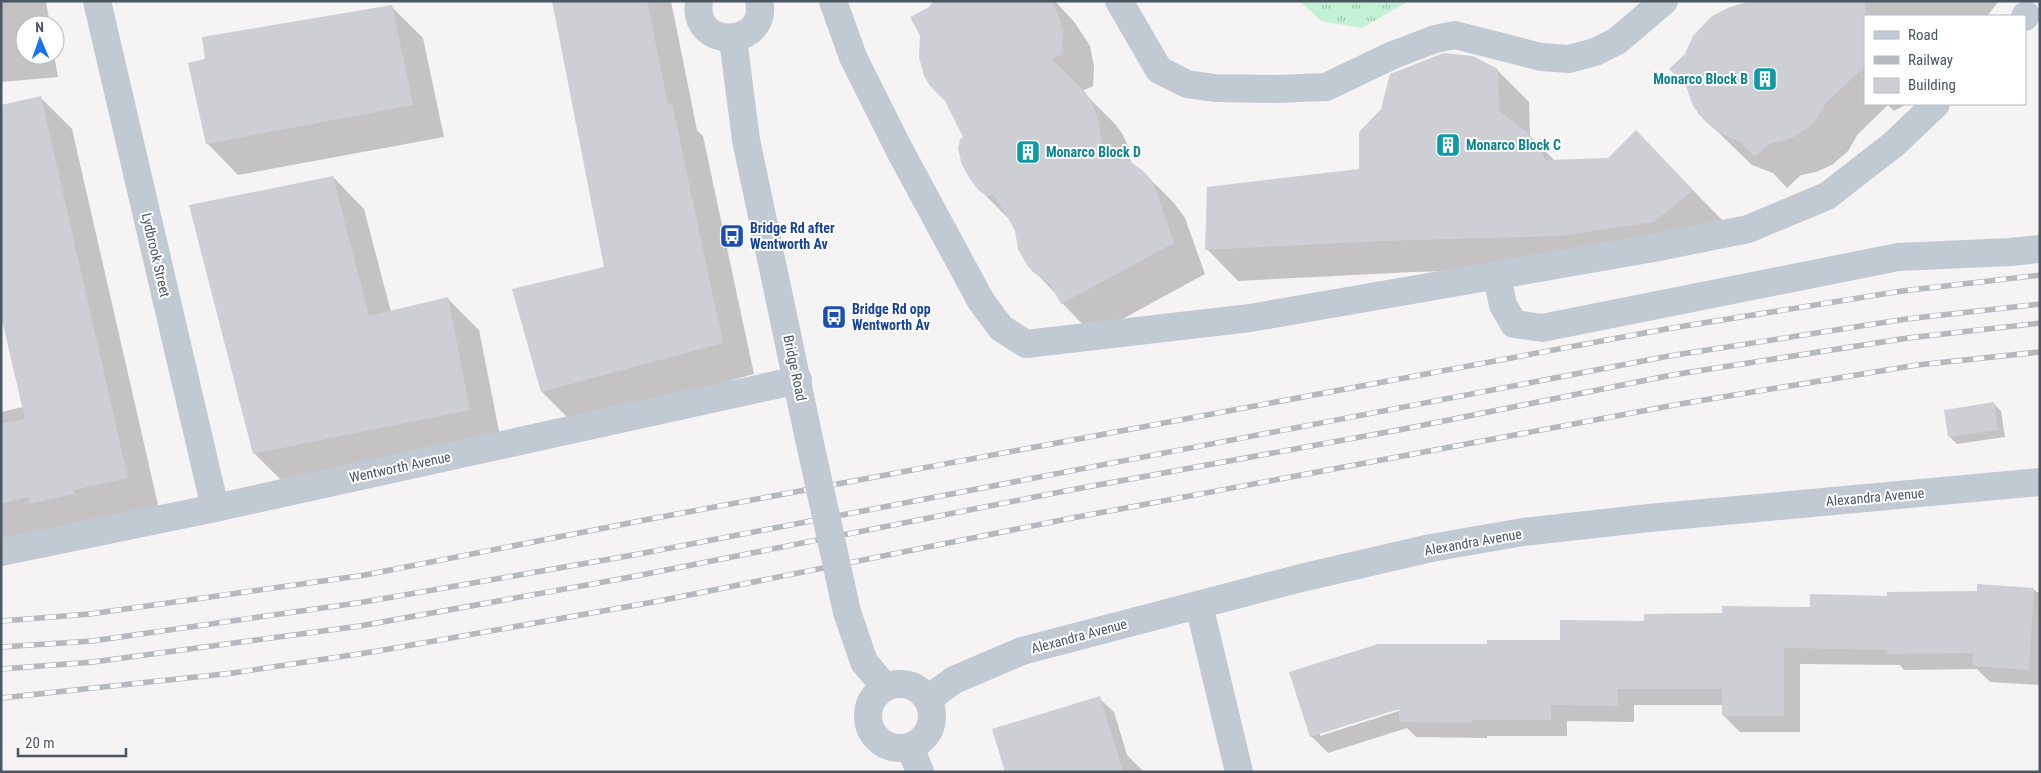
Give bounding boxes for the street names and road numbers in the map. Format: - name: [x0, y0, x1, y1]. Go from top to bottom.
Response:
- street label: Lydbrook Street: [139, 211, 173, 299]
- street label: Bridge Road: [780, 334, 810, 402]
- street label: Wentworth Avenue: [348, 448, 453, 486]
- street label: Alexandra Avenue: [1825, 485, 1925, 509]
- street label: Alexandra Avenue: [1423, 525, 1523, 558]
- street label: Alexandra Avenue: [1029, 615, 1129, 656]

